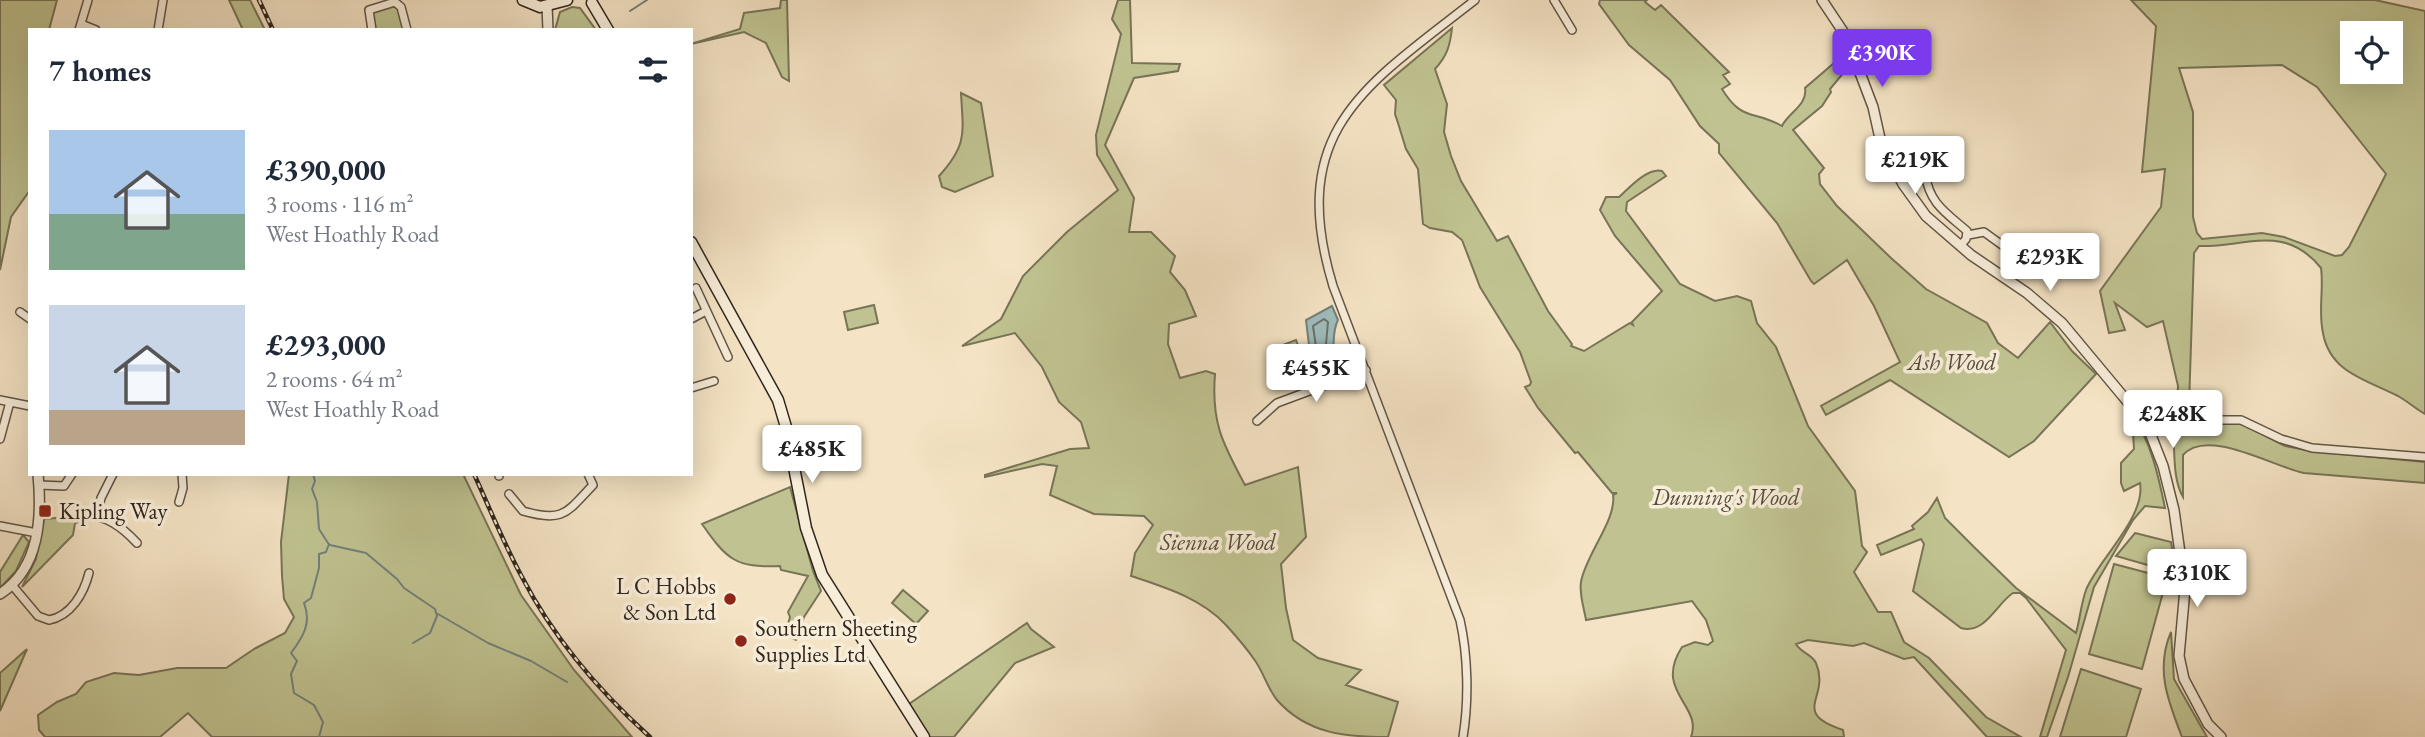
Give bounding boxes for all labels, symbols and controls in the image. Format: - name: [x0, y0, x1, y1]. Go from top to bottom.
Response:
- map controls: [2340, 21, 2403, 84]
- button: locate: [2340, 21, 2403, 84]
- pin: £390K: [1833, 29, 1931, 89]
- text: £390K: [1848, 37, 1916, 67]
- text: 7 homes: [49, 51, 151, 90]
- icon: filters: [634, 51, 672, 89]
- pin: £219K: [1866, 136, 1964, 196]
- text: £219K: [1881, 144, 1949, 174]
- text: £390,000: [266, 150, 386, 189]
- icon: home: [105, 158, 189, 242]
- text: 3 rooms · 116 m²: [266, 189, 414, 219]
- text: West Hoathly Road: [266, 219, 439, 249]
- pin: £293K: [2001, 233, 2099, 293]
- text: £293K: [2016, 241, 2084, 271]
- text: £293,000: [266, 325, 386, 364]
- icon: home: [105, 333, 189, 417]
- pin: £455K: [1267, 344, 1365, 404]
- park label: Ash Wood: [1906, 347, 1996, 377]
- text: £455K: [1282, 352, 1350, 382]
- text: 2 rooms · 64 m²: [266, 364, 403, 394]
- pin: £248K: [2124, 391, 2222, 450]
- text: West Hoathly Road: [266, 394, 439, 424]
- text: £248K: [2139, 398, 2207, 428]
- pin: £485K: [763, 426, 861, 485]
- text: £485K: [778, 433, 846, 463]
- park label: Dunning's Wood: [1651, 482, 1800, 512]
- place label: Kipling Way: [59, 496, 169, 526]
- marker: Kipling Way: [37, 503, 53, 519]
- park label: Sienna Wood: [1159, 527, 1276, 557]
- pin: £310K: [2148, 550, 2246, 609]
- text: £310K: [2163, 557, 2231, 587]
- place label: L C Hobbs & Son Ltd: [616, 571, 716, 627]
- marker: L C Hobbs & Son Ltd: [722, 591, 738, 607]
- place label: Southern Sheeting Supplies Ltd: [755, 613, 918, 669]
- marker: Southern Sheeting Supplies Ltd: [733, 633, 749, 649]

